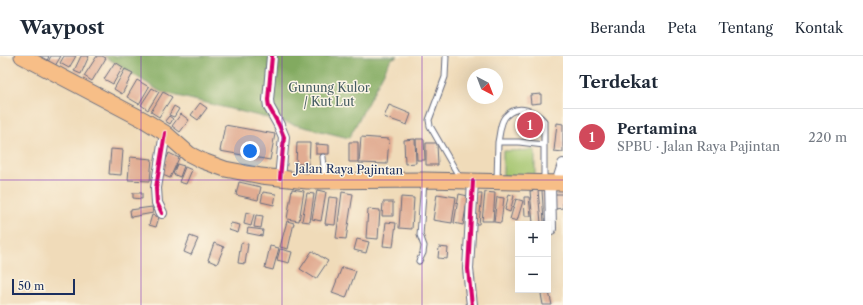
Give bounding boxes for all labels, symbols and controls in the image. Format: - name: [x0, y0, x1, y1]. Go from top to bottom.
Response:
- text: Waypost: [20, 16, 104, 39]
- text: Beranda: [590, 19, 646, 37]
- text: Peta: [668, 19, 697, 37]
- text: Tentang: [719, 19, 773, 37]
- text: Kontak: [795, 19, 843, 37]
- north arrow: [467, 68, 503, 104]
- text: Terdekat: [579, 72, 658, 92]
- park label: Gunung Kulor / Kut Lut: [288, 80, 370, 109]
- pin: 1: [517, 110, 543, 140]
- text: Pertamina: [617, 119, 697, 138]
- text: 1: [589, 129, 595, 145]
- text: 220 m: [808, 129, 847, 145]
- text: SPBU · Jalan Raya Pajintan: [617, 138, 780, 154]
- your location: [240, 141, 260, 161]
- street label: Jalan Raya Pajintan: [293, 161, 404, 177]
- map controls: [515, 221, 551, 293]
- button: +: [515, 221, 551, 257]
- button: −: [515, 257, 551, 293]
- scale bar: [12, 277, 75, 296]
- text: 50 m: [18, 279, 44, 293]

